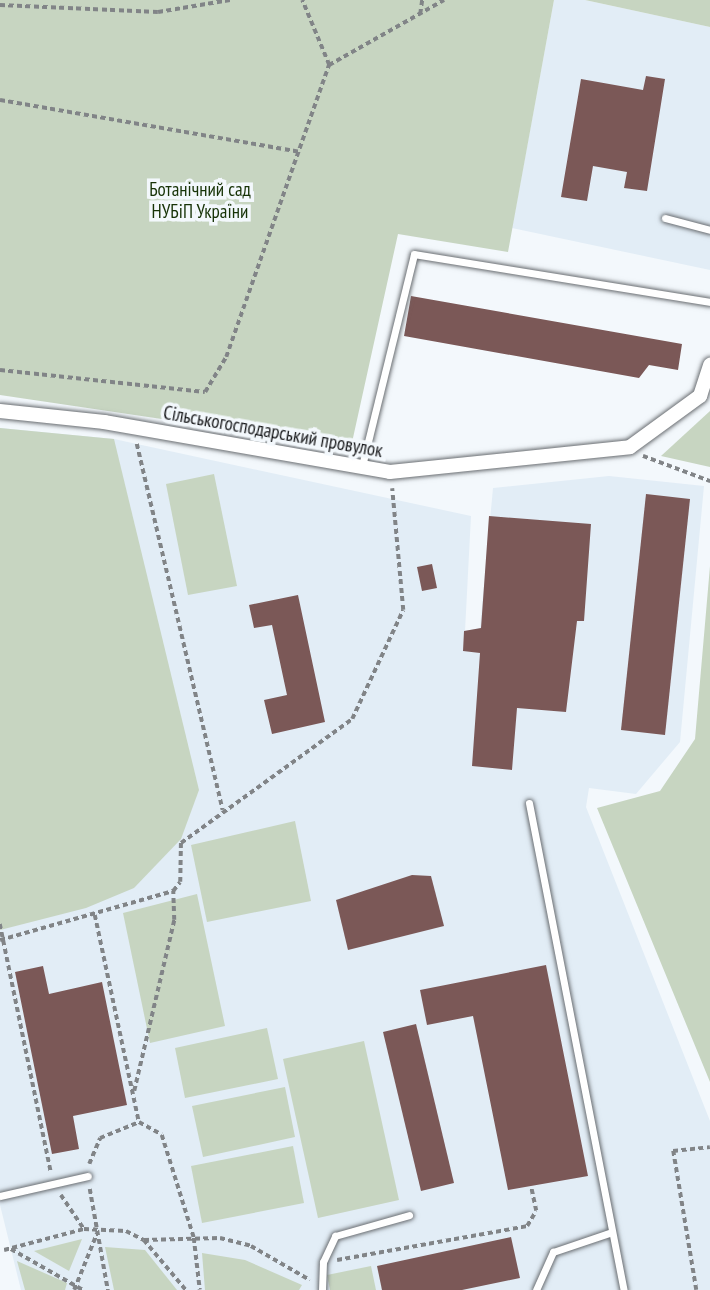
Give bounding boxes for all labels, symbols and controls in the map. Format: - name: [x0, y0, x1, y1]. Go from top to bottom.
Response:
- park label: Ботанічний сад НУБіП України: [149, 179, 251, 223]
- street label: Сільськогосподарський провулок: [162, 401, 384, 463]

